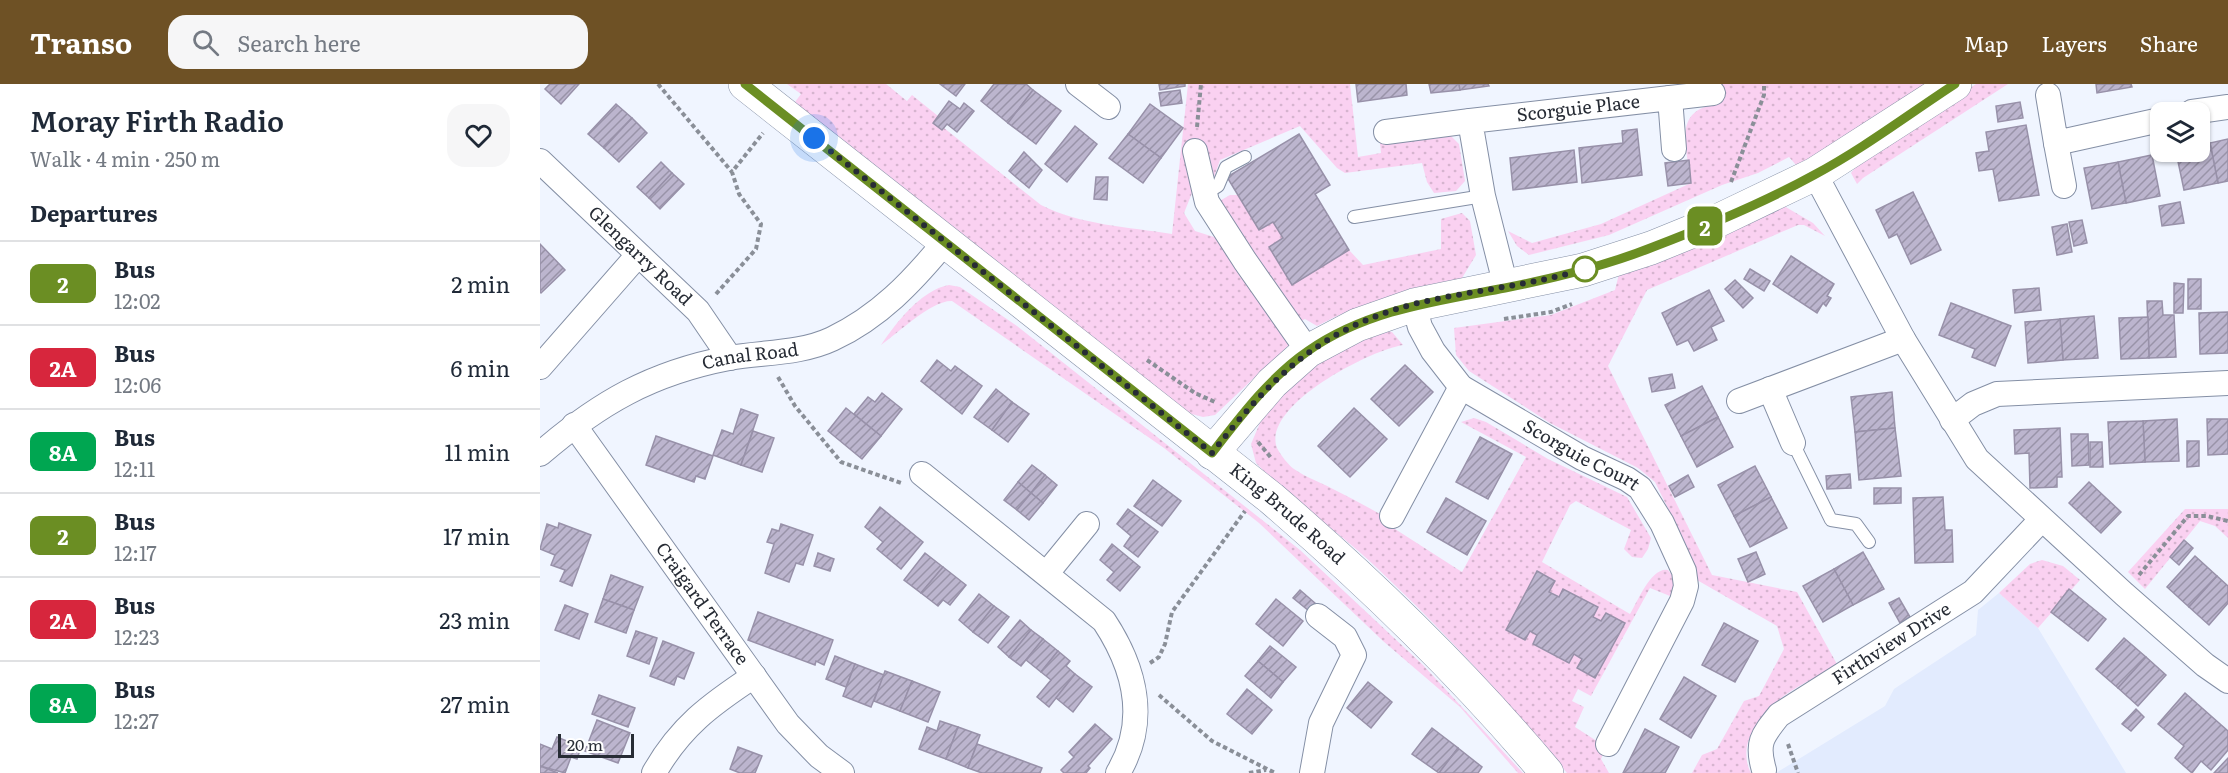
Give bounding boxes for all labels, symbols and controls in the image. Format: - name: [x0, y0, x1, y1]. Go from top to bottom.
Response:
- search box: [168, 15, 588, 69]
- text: Transo: [30, 21, 132, 63]
- icon: search: [189, 26, 222, 59]
- text: Search here: [237, 26, 361, 59]
- text: Map: [1964, 27, 2009, 58]
- text: Layers: [2042, 27, 2107, 58]
- text: Share: [2140, 27, 2198, 58]
- street label: Scorguie Place: [1515, 87, 1641, 128]
- text: Moray Firth Radio: [30, 99, 284, 141]
- map controls: [2150, 102, 2210, 162]
- button: layers: [2150, 102, 2210, 162]
- button: heart: [447, 104, 510, 167]
- your location: [799, 123, 829, 153]
- text: Walk · 4 min · 250 m: [30, 143, 220, 173]
- text: Departures: [30, 196, 157, 229]
- street label: Glengarry Road: [583, 199, 699, 311]
- line badge: 2: [1686, 206, 1724, 246]
- text: 2: [1699, 211, 1711, 242]
- text: Bus: [114, 252, 155, 285]
- unlabelled marker: [1572, 256, 1598, 282]
- text: 2 min: [451, 267, 510, 300]
- text: 2: [57, 268, 69, 299]
- text: 12:02: [114, 285, 160, 315]
- street label: Canal Road: [699, 335, 800, 376]
- text: Bus: [114, 336, 155, 369]
- text: 6 min: [451, 351, 510, 384]
- text: 2A: [49, 352, 77, 383]
- text: 12:06: [114, 369, 161, 399]
- street label: Scorguie Court: [1518, 411, 1647, 497]
- text: Bus: [114, 420, 155, 453]
- text: 11 min: [444, 435, 510, 468]
- text: 8A: [49, 436, 77, 467]
- text: 12:11: [114, 453, 155, 483]
- street label: King Brude Road: [1225, 456, 1352, 570]
- text: Bus: [114, 504, 155, 537]
- text: 17 min: [443, 519, 510, 552]
- text: 2: [57, 520, 69, 551]
- street label: Craigard Terrace: [650, 536, 757, 670]
- text: 12:17: [114, 537, 157, 567]
- text: Bus: [114, 588, 155, 621]
- street label: Firthview Drive: [1826, 595, 1955, 690]
- text: 23 min: [439, 603, 510, 636]
- text: 2A: [49, 604, 77, 635]
- text: 12:23: [114, 621, 160, 651]
- text: Bus: [114, 672, 155, 705]
- text: 27 min: [440, 687, 510, 720]
- text: 8A: [49, 688, 77, 719]
- text: 12:27: [114, 705, 159, 735]
- scale bar: [558, 731, 634, 758]
- text: 20 m: [567, 732, 603, 756]

